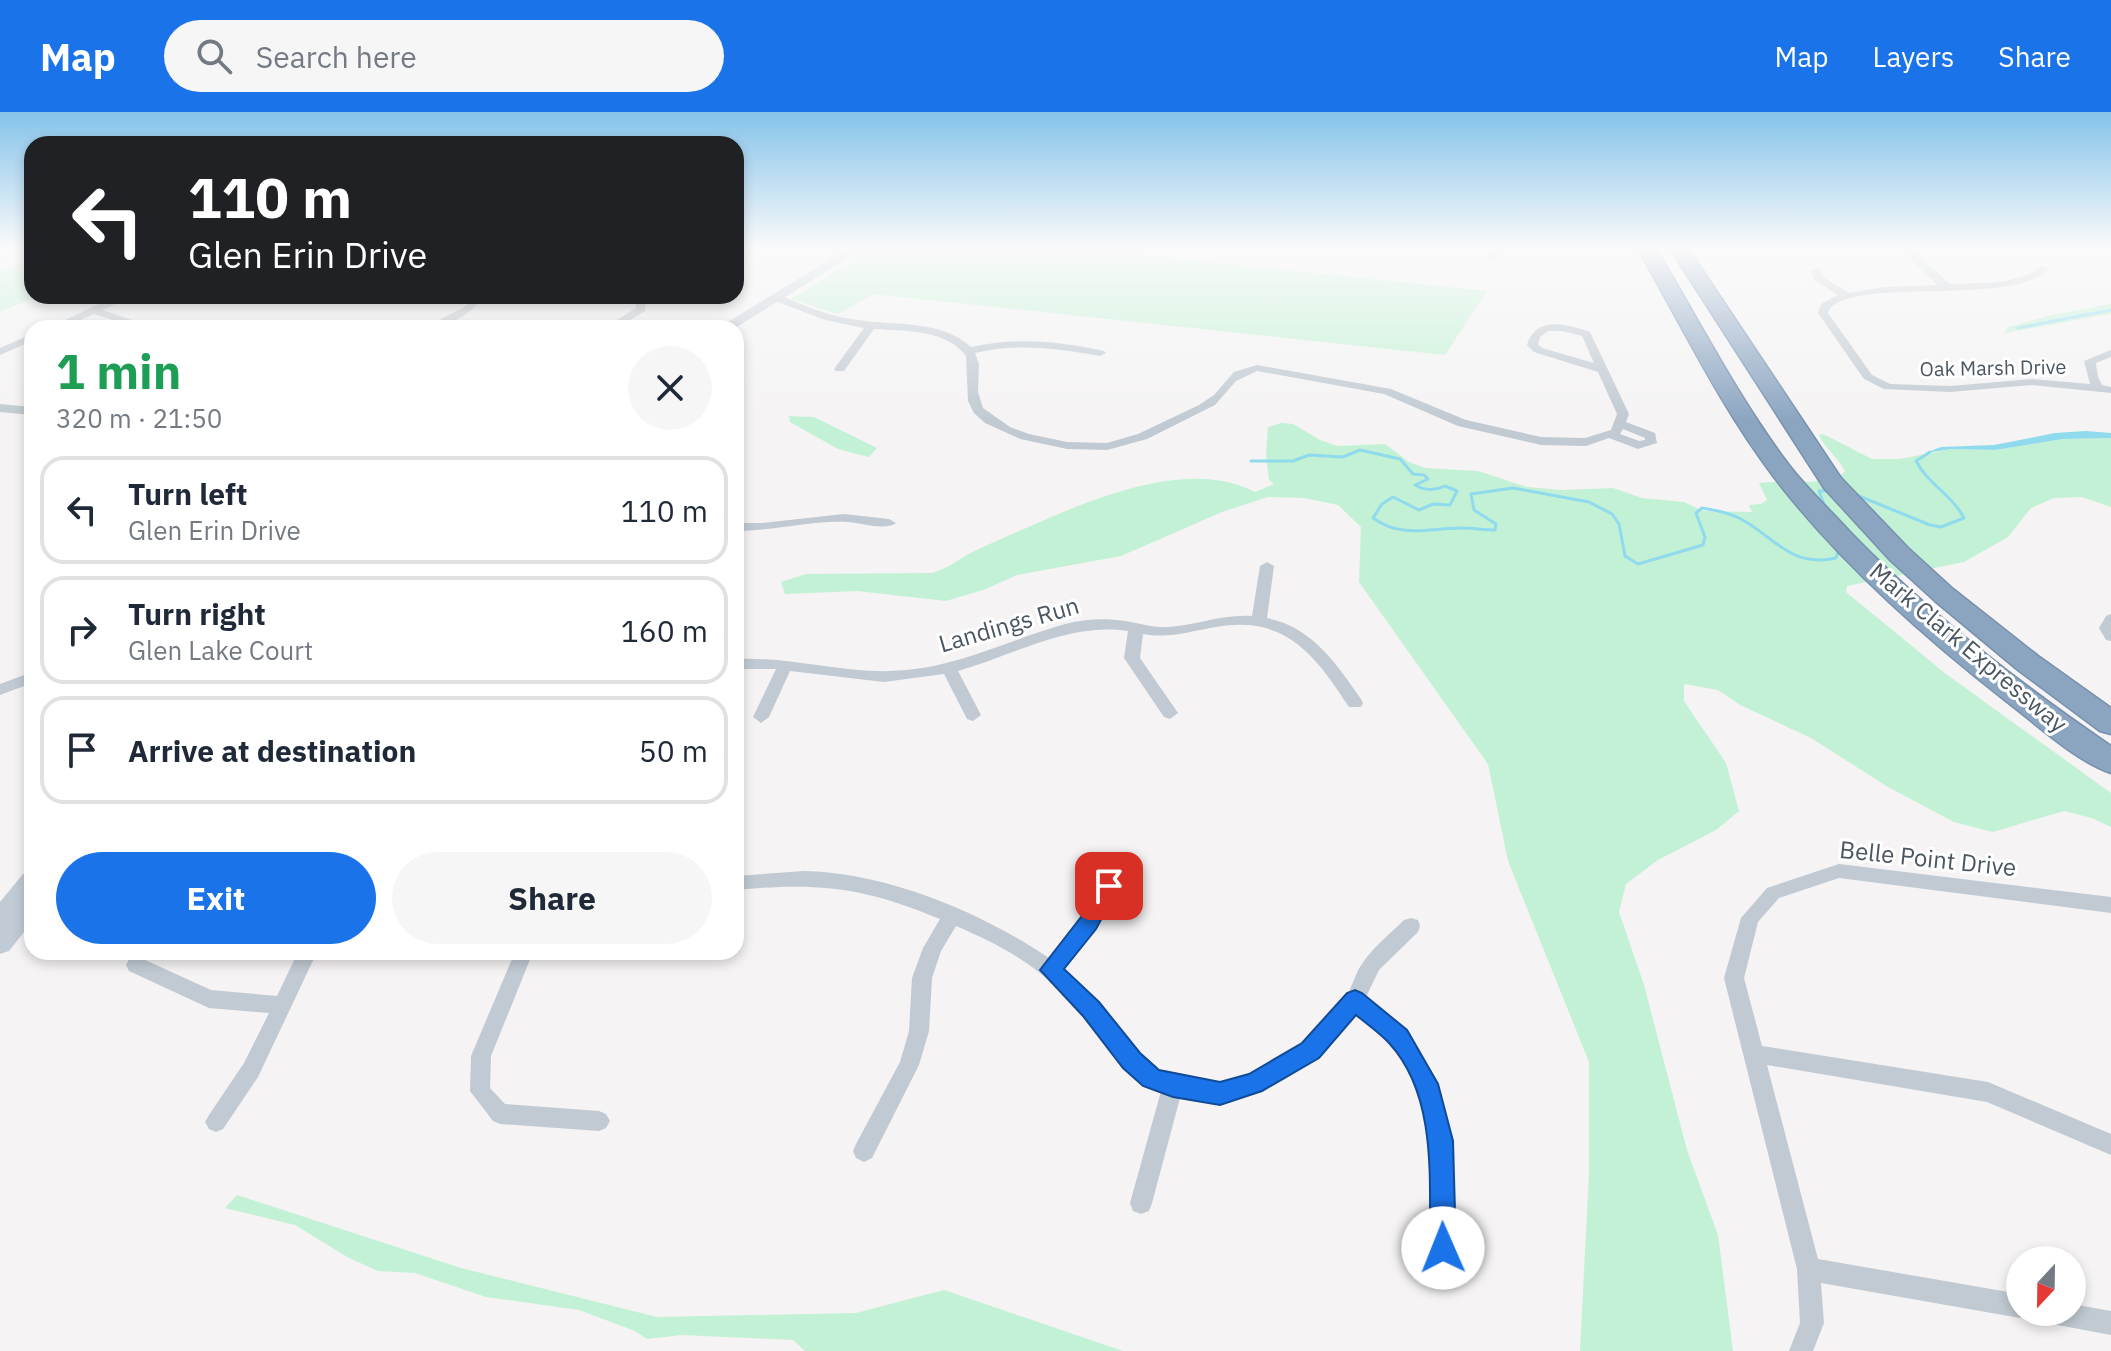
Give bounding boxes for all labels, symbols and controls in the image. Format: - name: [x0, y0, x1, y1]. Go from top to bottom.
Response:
- search box: [164, 20, 724, 92]
- text: Map: [40, 32, 116, 81]
- icon: search: [192, 34, 236, 78]
- text: Search here: [256, 37, 417, 76]
- text: Map: [1774, 38, 1828, 75]
- text: Layers: [1872, 38, 1954, 75]
- text: Share: [1998, 38, 2071, 75]
- text: 110 m: [188, 161, 352, 233]
- icon: left: [56, 168, 160, 272]
- text: Glen Erin Drive: [188, 231, 427, 278]
- text: 1 min: [56, 340, 181, 402]
- button: close: [628, 346, 712, 430]
- street label: Oak Marsh Drive: [1919, 353, 2067, 382]
- text: 320 m · 21:50: [56, 401, 222, 435]
- text: Turn left: [128, 474, 247, 513]
- icon: left: [60, 488, 104, 532]
- text: 110 m: [621, 491, 708, 530]
- text: Glen Erin Drive: [128, 513, 301, 547]
- street label: Mark Clark Expressway: [1863, 555, 2074, 739]
- street label: Landings Run: [935, 589, 1083, 659]
- text: Turn right: [128, 594, 266, 633]
- icon: right: [60, 608, 104, 652]
- text: 160 m: [621, 611, 708, 650]
- text: Glen Lake Court: [128, 633, 313, 667]
- icon: arrive: [60, 728, 104, 772]
- text: Arrive at destination: [128, 731, 416, 770]
- text: 50 m: [639, 731, 708, 770]
- street label: Belle Point Drive: [1838, 833, 2018, 883]
- button: Exit: [56, 852, 376, 944]
- button: Share: [392, 852, 712, 944]
- pin: [1075, 852, 1143, 920]
- icon: arrive: [1087, 864, 1131, 908]
- position arrow: [1401, 1206, 1485, 1290]
- north arrow: [2006, 1246, 2086, 1326]
- map controls: [2006, 1246, 2086, 1326]

